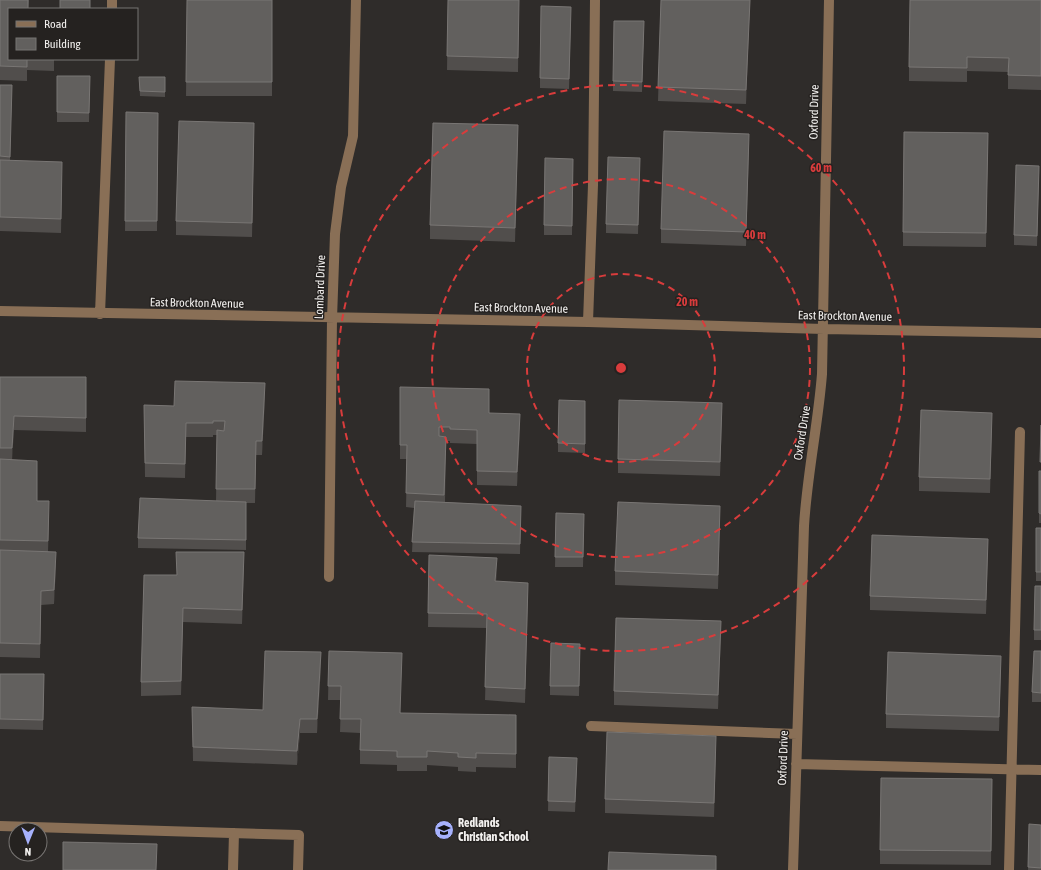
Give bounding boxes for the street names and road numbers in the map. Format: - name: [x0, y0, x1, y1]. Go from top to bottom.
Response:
- street label: Oxford Drive: [807, 84, 821, 140]
- street label: Lombard Drive: [312, 255, 328, 319]
- street label: East Brockton Avenue: [150, 295, 244, 311]
- street label: East Brockton Avenue: [474, 300, 568, 316]
- street label: East Brockton Avenue: [798, 308, 892, 324]
- street label: Oxford Drive: [791, 405, 813, 461]
- street label: Oxford Drive: [775, 730, 791, 786]

